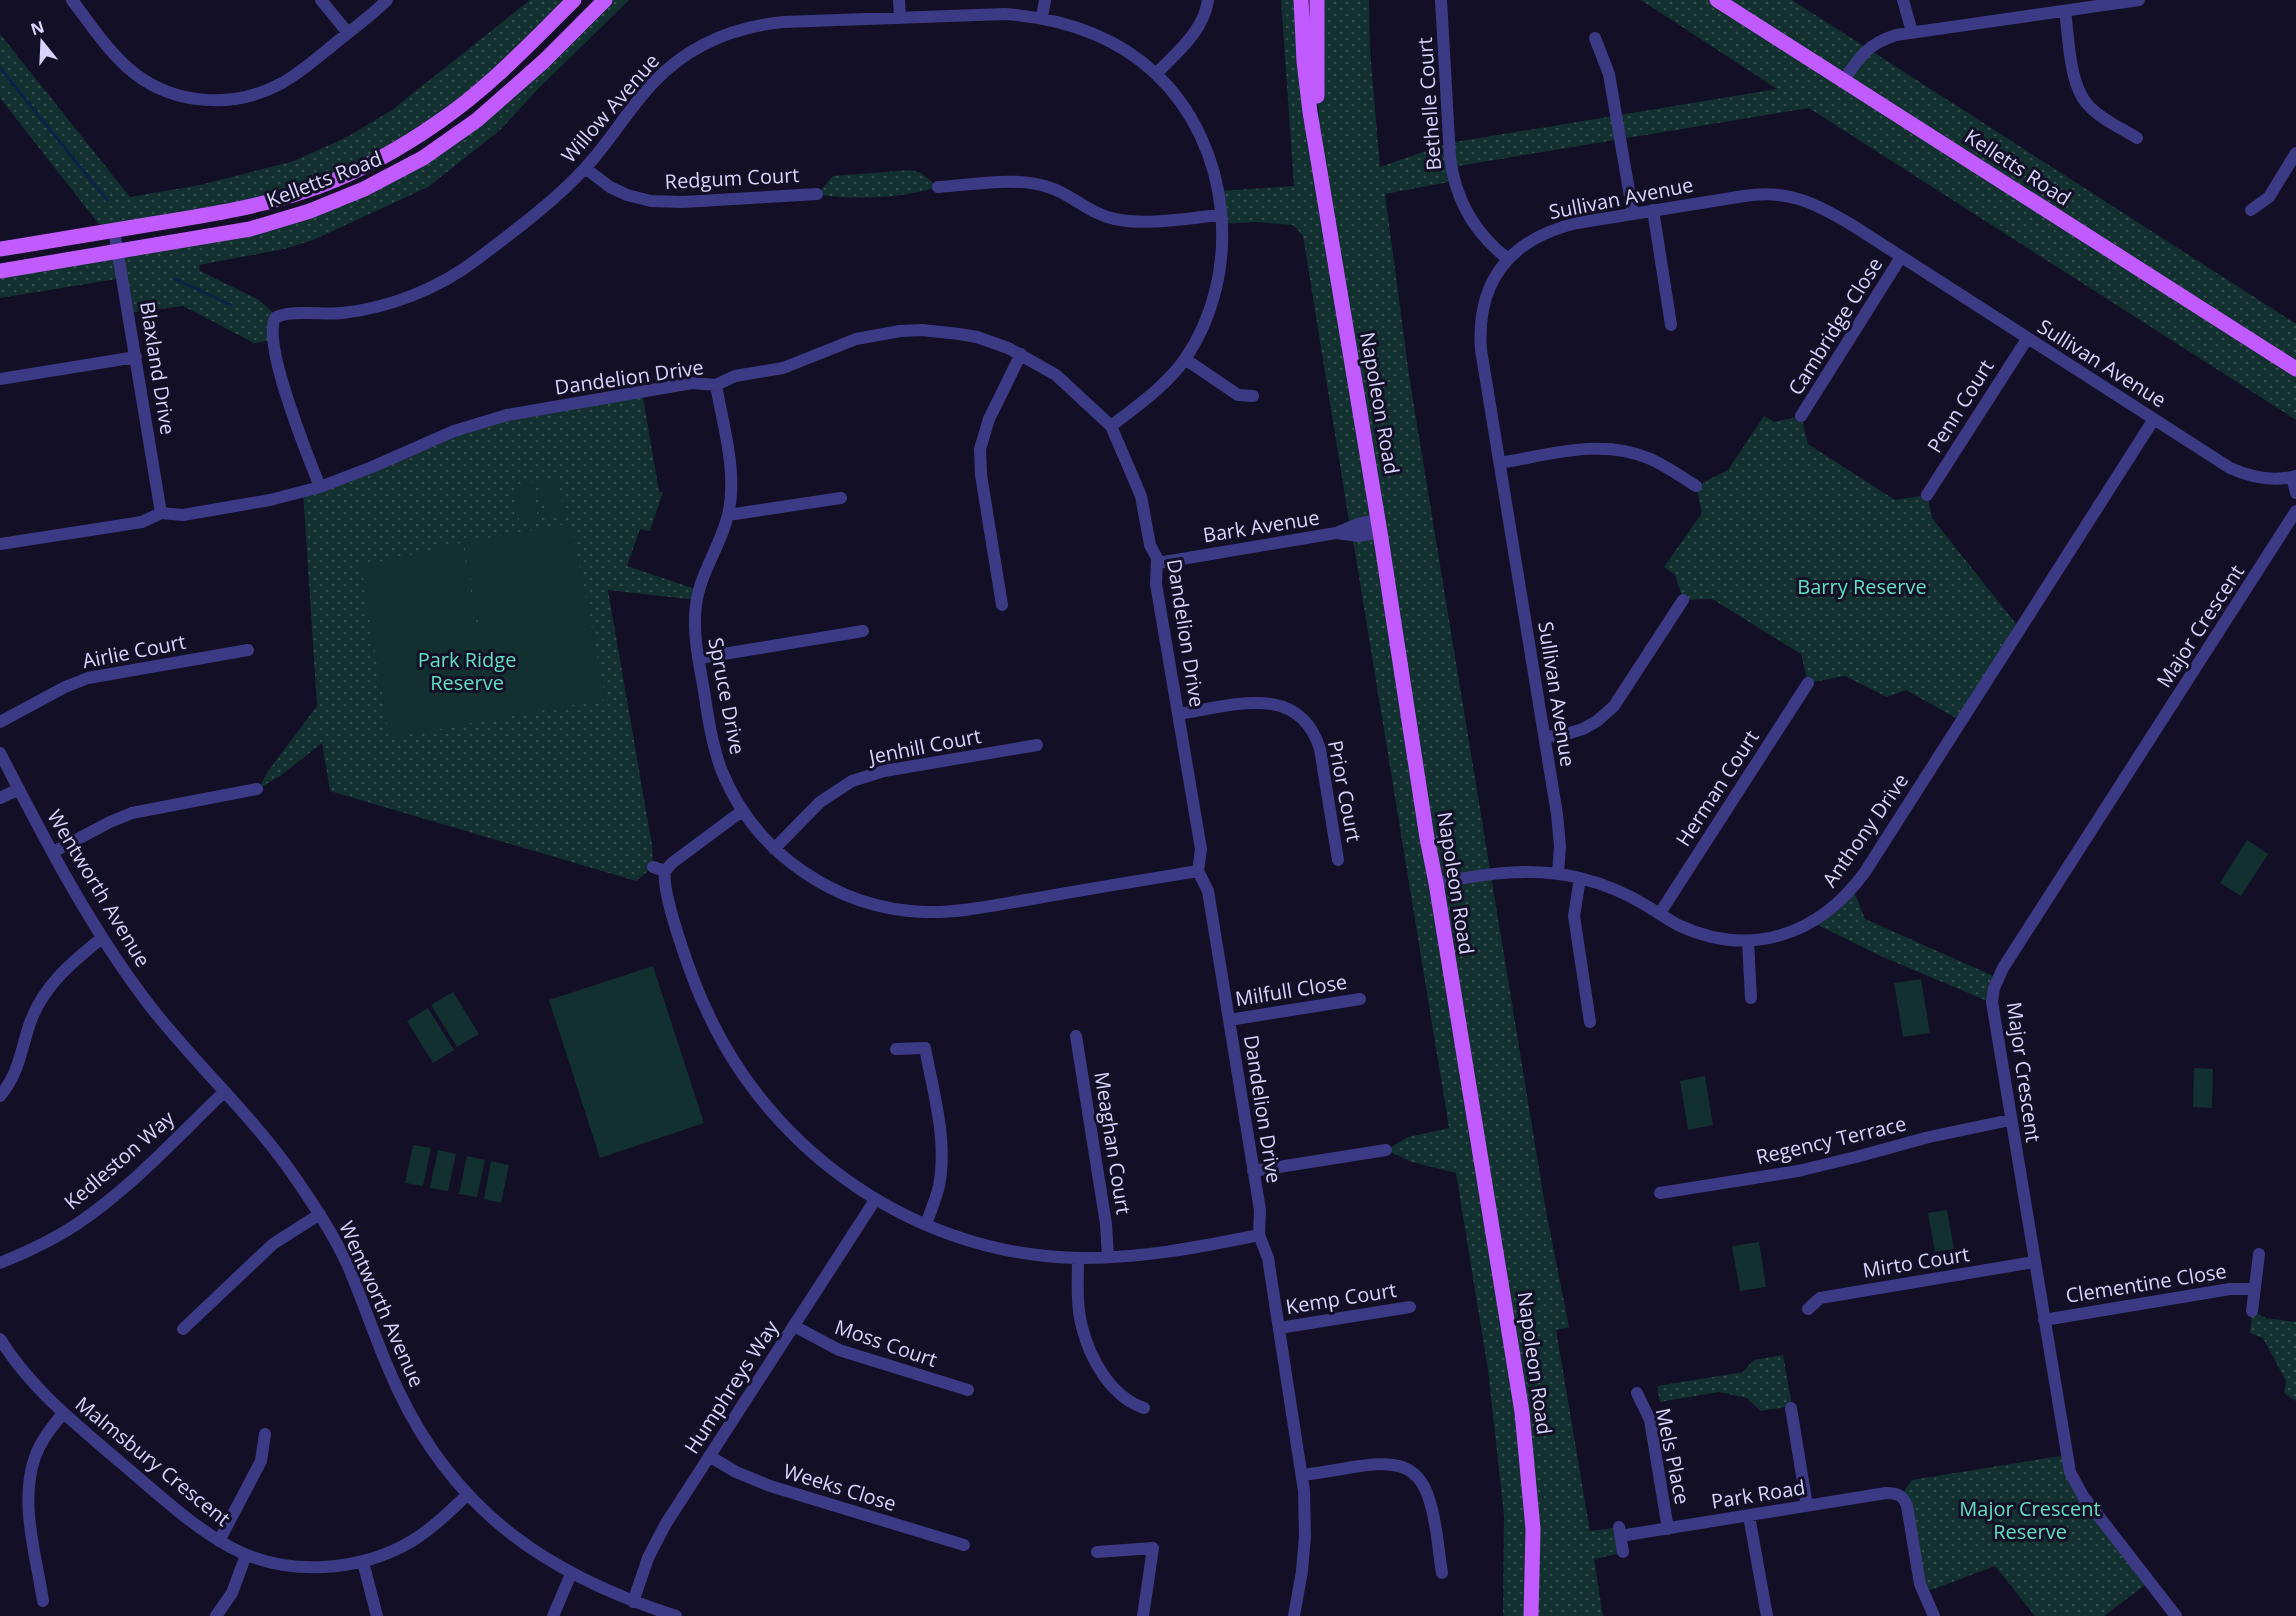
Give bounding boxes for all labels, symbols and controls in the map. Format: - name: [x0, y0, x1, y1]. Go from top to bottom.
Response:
- north arrow: [12, 12, 72, 72]
- text: N: [28, 15, 47, 40]
- street label: Bethelle Court: [1411, 36, 1447, 172]
- street label: Willow Avenue: [555, 48, 665, 168]
- street label: Kelletts Road: [1960, 123, 2076, 211]
- street label: Kelletts Road: [262, 145, 386, 213]
- street label: Redgum Court: [664, 161, 800, 195]
- street label: Sullivan Avenue: [1546, 171, 1696, 225]
- street label: Cambridge Close: [1782, 252, 1888, 400]
- street label: Blaxland Drive: [134, 300, 182, 436]
- street label: Sullivan Avenue: [2033, 313, 2171, 413]
- street label: Napoleon Road: [1354, 330, 1406, 476]
- street label: Dandelion Drive: [553, 353, 705, 401]
- street label: Penn Court: [1921, 354, 1999, 458]
- street label: Bark Avenue: [1201, 503, 1321, 549]
- street label: Dandelion Drive: [1161, 557, 1211, 709]
- street label: Major Crescent: [2150, 559, 2250, 693]
- park label: Barry Reserve: [1797, 573, 1927, 600]
- street label: Sullivan Avenue: [1532, 620, 1582, 768]
- street label: Airlie Court: [80, 628, 188, 674]
- street label: Spruce Drive: [702, 635, 752, 757]
- park label: Park Ridge Reserve: [418, 646, 516, 696]
- street label: Jenhill Court: [865, 722, 983, 770]
- street label: Herman Court: [1669, 725, 1765, 851]
- street label: Prior Court: [1322, 738, 1368, 844]
- street label: Anthony Drive: [1816, 768, 1914, 892]
- street label: Wentworth Avenue: [41, 804, 157, 972]
- street label: Napoleon Road: [1431, 810, 1481, 956]
- street label: Milfull Close: [1233, 968, 1349, 1012]
- street label: Major Crescent: [2001, 1000, 2047, 1144]
- street label: Dandelion Drive: [1238, 1033, 1288, 1185]
- street label: Meaghan Court: [1088, 1070, 1138, 1216]
- street label: Kedleston Way: [58, 1104, 181, 1215]
- street label: Regency Terrace: [1753, 1110, 1909, 1170]
- street label: Wentworth Avenue: [333, 1217, 431, 1391]
- street label: Mirto Court: [1861, 1240, 1971, 1284]
- street label: Clementine Close: [2064, 1257, 2228, 1309]
- street label: Kemp Court: [1284, 1276, 1398, 1320]
- street label: Napoleon Road: [1512, 1290, 1558, 1436]
- street label: Moss Court: [831, 1313, 941, 1373]
- street label: Humphreys Way: [678, 1314, 785, 1459]
- street label: Malmsbury Crescent: [70, 1390, 236, 1532]
- street label: Mels Place: [1650, 1405, 1696, 1507]
- street label: Weeks Close: [780, 1457, 900, 1517]
- street label: Park Road: [1709, 1473, 1807, 1515]
- park label: Major Crescent Reserve: [1959, 1495, 2101, 1545]

